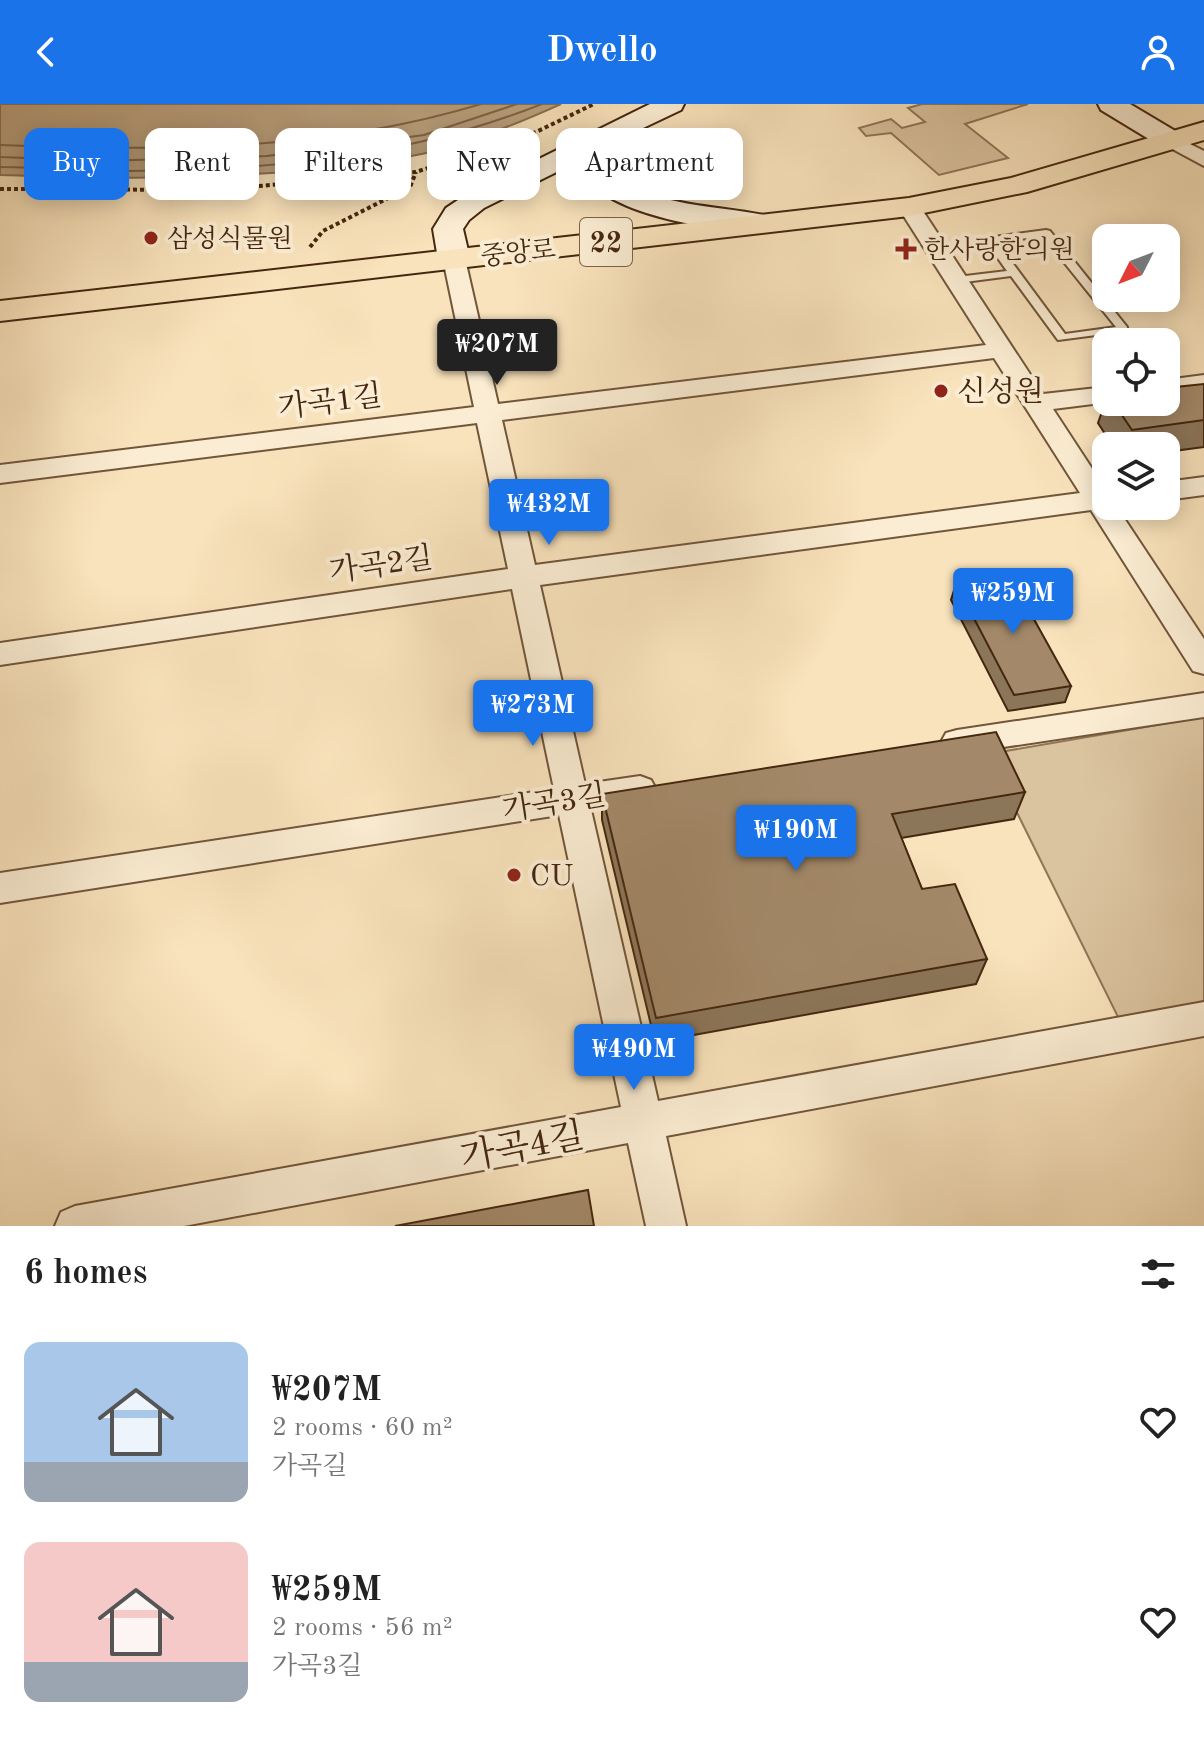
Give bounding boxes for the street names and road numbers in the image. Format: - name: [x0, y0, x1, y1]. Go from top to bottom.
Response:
- road number: 22: [580, 218, 632, 266]
- street label: 중앙로: [479, 235, 557, 271]
- street label: 가곡1길: [276, 380, 384, 424]
- street label: 가곡2길: [327, 542, 435, 588]
- street label: 가곡3길: [500, 779, 608, 827]
- street label: 가곡4길: [457, 1115, 588, 1179]

